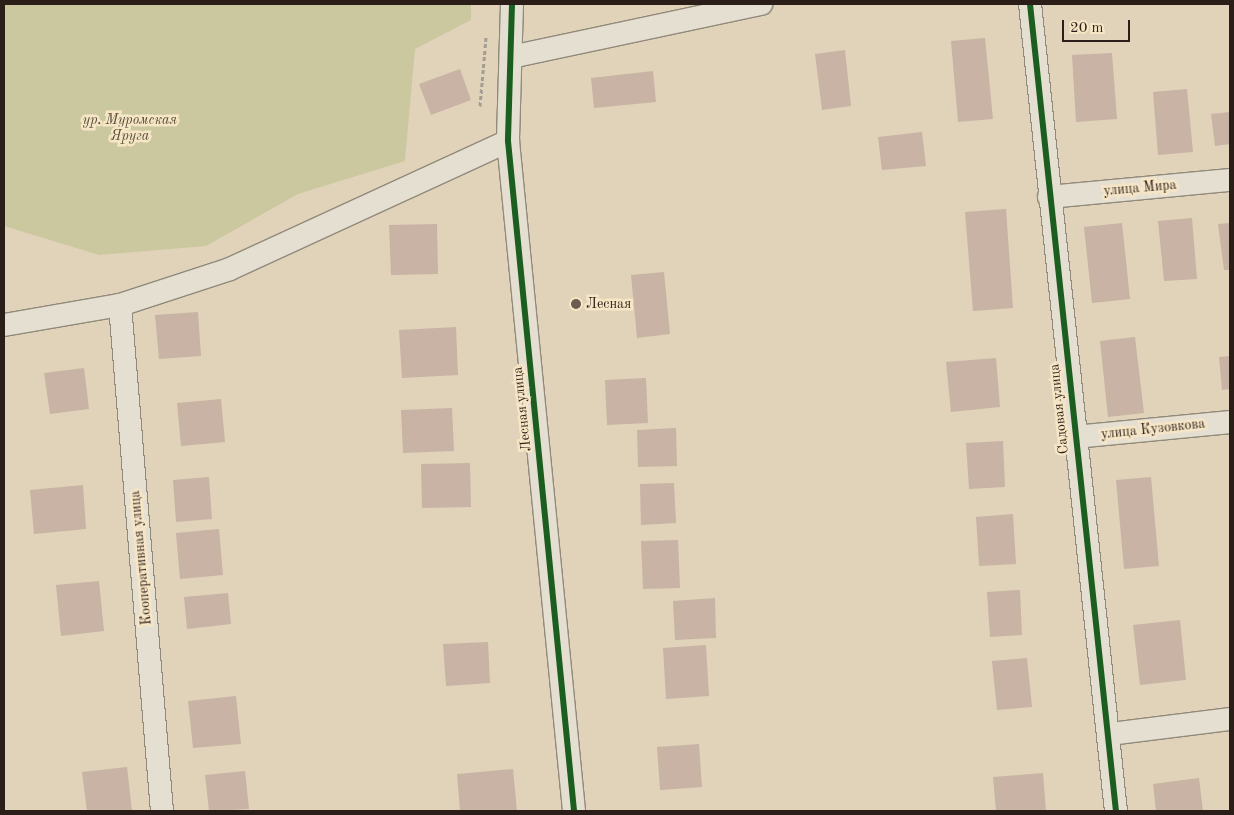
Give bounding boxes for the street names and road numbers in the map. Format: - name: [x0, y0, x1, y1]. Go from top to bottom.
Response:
- street label: улица Мира: [1103, 176, 1177, 200]
- street label: Садовая улица: [1046, 363, 1072, 455]
- street label: Лесная улица: [509, 366, 535, 452]
- street label: улица Кузовкова: [1100, 415, 1206, 443]
- street label: Кооперативная улица: [127, 490, 155, 626]

